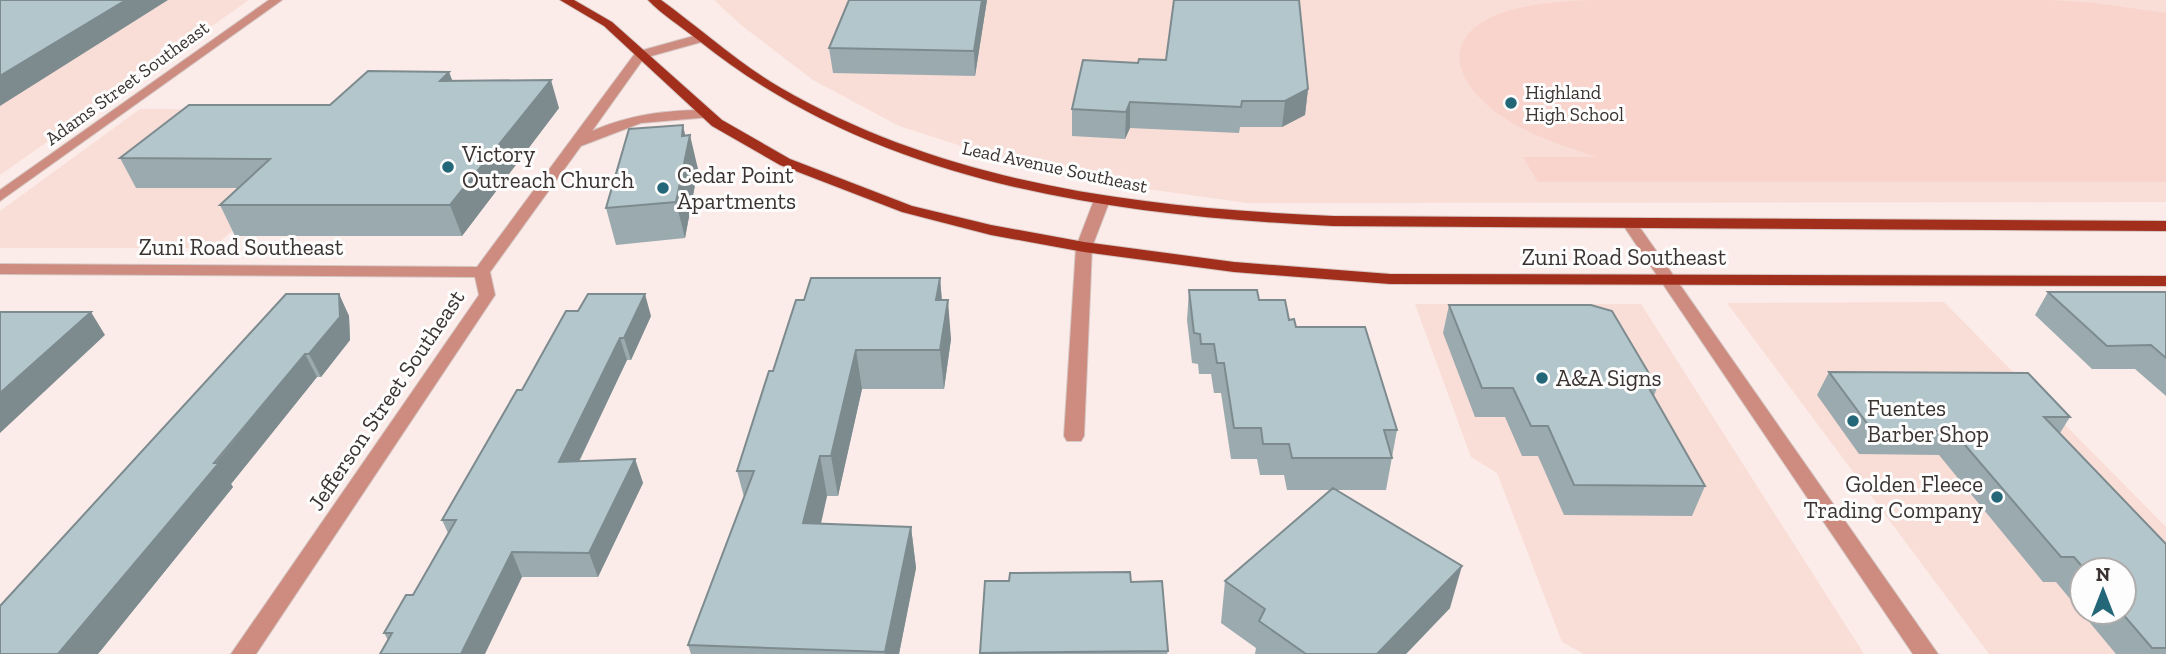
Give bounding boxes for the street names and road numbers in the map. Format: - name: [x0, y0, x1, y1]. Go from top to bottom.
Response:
- street label: Adams Street Southeast: [41, 16, 213, 150]
- street label: Lead Avenue Southeast: [960, 136, 1150, 198]
- street label: Zuni Road Southeast: [139, 233, 344, 261]
- street label: Zuni Road Southeast: [1522, 243, 1727, 271]
- street label: Jefferson Street Southeast: [302, 284, 471, 516]

